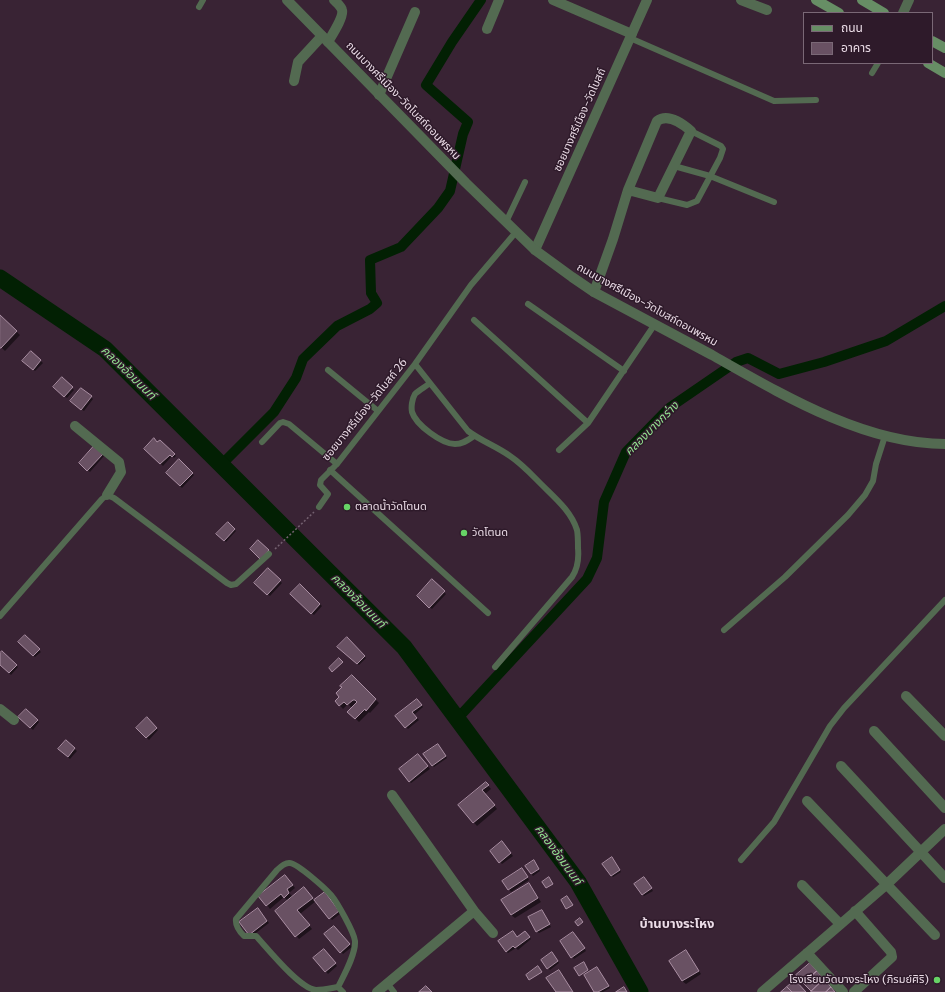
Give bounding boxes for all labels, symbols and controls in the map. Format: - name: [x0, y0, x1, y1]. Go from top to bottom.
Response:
- legend: [803, 12, 933, 64]
- text: ถนน: [841, 20, 863, 35]
- street label: ถนนบางศรีเมือง-วัดโบสถ์ดอนพรหม: [343, 39, 463, 163]
- text: อาคาร: [841, 40, 871, 55]
- street label: ซอยบางศรีเมือง-วัดโบสถ์: [551, 66, 609, 174]
- street label: ถนนบางศรีเมือง-วัดโบสถ์ดอนพรหม: [574, 261, 720, 349]
- water label: คลองอ้อมนนท์: [98, 343, 158, 403]
- street label: ซอยบางศรีเมือง-วัดโบสถ์ 26: [320, 356, 410, 464]
- water label: คลองบางกร่าง: [622, 399, 682, 459]
- place label: ตลาดน้ำวัดโตนด: [355, 500, 427, 514]
- marker: ตลาดน้ำวัดโตนด: [342, 502, 352, 512]
- place label: วัดโตนด: [472, 526, 508, 540]
- marker: วัดโตนด: [459, 528, 469, 538]
- water label: คลองอ้อมนนท์: [328, 571, 388, 631]
- water label: คลองอ้อมนนท์: [531, 822, 585, 888]
- district label: บ้านบางระโหง: [639, 916, 715, 932]
- place label: โรงเรียนวัดบางระโหง (ภิรมย์ศิริ): [789, 973, 929, 987]
- marker: โรงเรียนวัดบางระโหง (ภิรมย์ศิริ): [932, 975, 942, 985]

